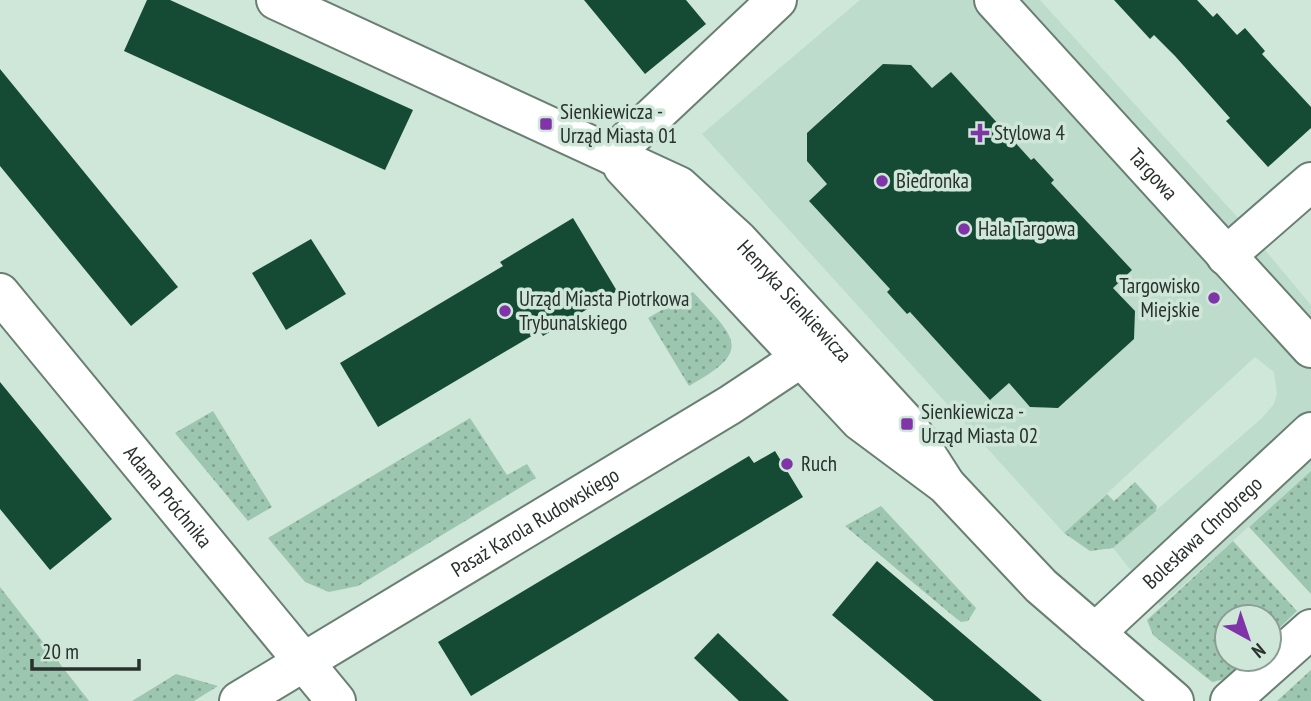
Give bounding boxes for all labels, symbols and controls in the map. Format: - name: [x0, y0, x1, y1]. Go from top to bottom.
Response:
- place label: Sienkiewicza - Urząd Miasta 01: [560, 98, 677, 149]
- marker: Sienkiewicza - Urząd Miasta 01: [538, 116, 554, 132]
- place label: Stylowa 4: [994, 119, 1066, 146]
- marker: Stylowa 4: [972, 125, 988, 141]
- street label: Targowa: [1123, 143, 1184, 206]
- place label: Biedronka: [896, 167, 969, 194]
- marker: Biedronka: [874, 173, 890, 189]
- place label: Hala Targowa: [978, 215, 1075, 242]
- marker: Hala Targowa: [956, 221, 972, 237]
- street label: Henryka Sienkiewicza: [732, 234, 858, 368]
- place label: Targowisko Miejskie: [1119, 272, 1200, 323]
- place label: Urząd Miasta Piotrkowa Trybunalskiego: [519, 285, 690, 336]
- marker: Targowisko Miejskie: [1206, 290, 1222, 306]
- marker: Urząd Miasta Piotrkowa Trybunalskiego: [497, 303, 513, 319]
- place label: Sienkiewicza - Urząd Miasta 02: [921, 398, 1038, 449]
- marker: Sienkiewicza - Urząd Miasta 02: [899, 416, 915, 432]
- street label: Adama Próchnika: [118, 440, 218, 553]
- place label: Ruch: [801, 450, 837, 477]
- marker: Ruch: [779, 456, 795, 472]
- street label: Pasaż Karola Rudowskiego: [446, 461, 624, 583]
- street label: Bolesława Chrobrego: [1137, 470, 1268, 595]
- north arrow: [1213, 603, 1283, 673]
- scale bar: [32, 628, 138, 672]
- text: 20 m: [42, 638, 79, 665]
- text: N: [1247, 639, 1271, 664]

